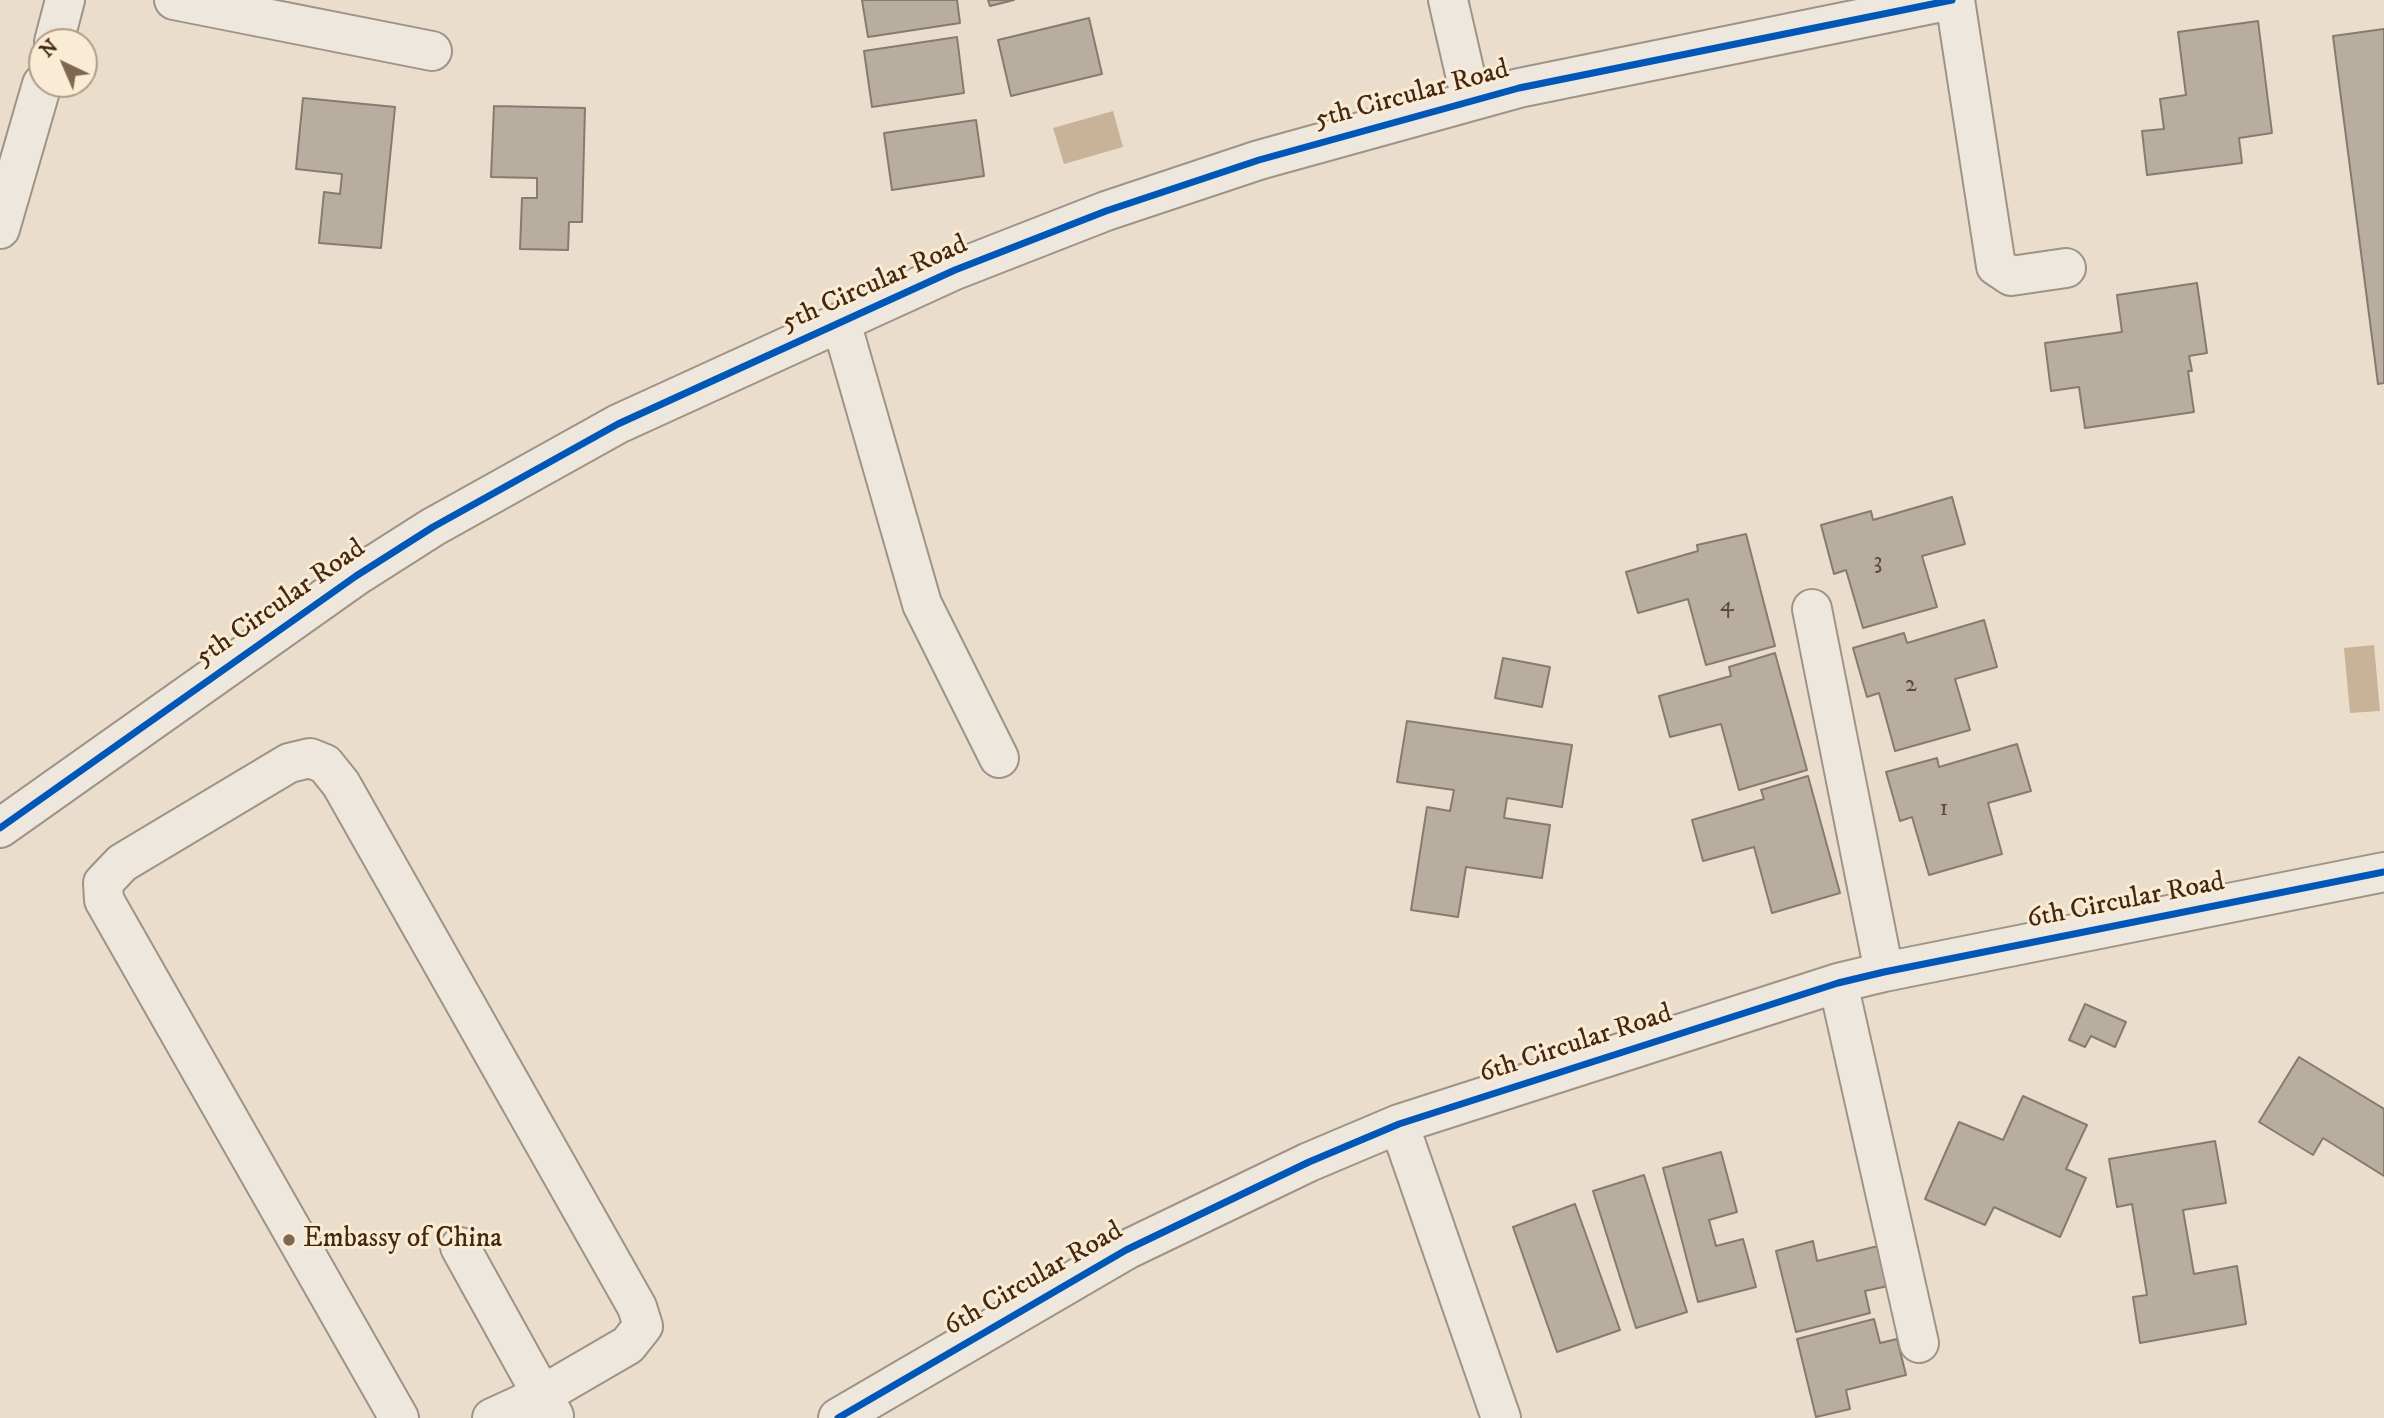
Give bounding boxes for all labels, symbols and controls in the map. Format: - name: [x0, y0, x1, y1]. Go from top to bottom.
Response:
- north arrow: [28, 28, 98, 98]
- text: N: [36, 35, 63, 63]
- street label: 5th Circular Road: [1311, 54, 1513, 138]
- street label: 5th Circular Road: [777, 229, 973, 341]
- street label: 5th Circular Road: [189, 533, 373, 675]
- house number: 3: [1874, 549, 1882, 577]
- house number: 4: [1720, 592, 1734, 620]
- house number: 2: [1905, 672, 1917, 700]
- house number: 1: [1940, 796, 1948, 824]
- street label: 6th Circular Road: [2024, 866, 2228, 938]
- street label: 6th Circular Road: [1475, 998, 1677, 1092]
- street label: 6th Circular Road: [939, 1215, 1129, 1345]
- place label: Embassy of China: [303, 1223, 502, 1257]
- marker: Embassy of China: [281, 1232, 297, 1248]

